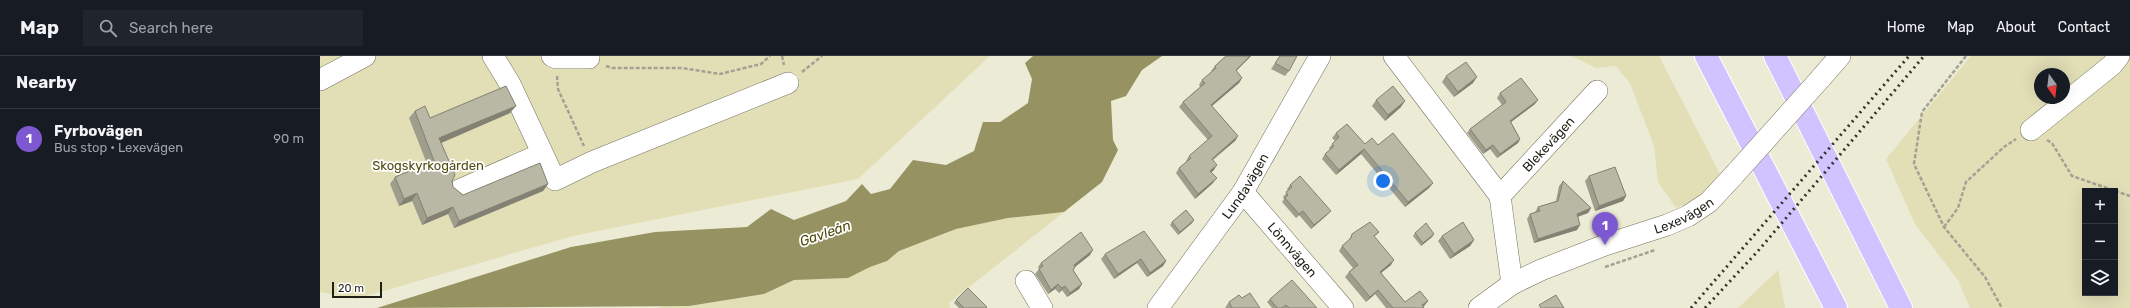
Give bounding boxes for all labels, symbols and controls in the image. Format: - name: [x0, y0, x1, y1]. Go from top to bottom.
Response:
- search box: [83, 10, 363, 46]
- text: Map: [20, 16, 59, 39]
- icon: search: [97, 17, 119, 39]
- text: Search here: [129, 19, 213, 37]
- text: Home: [1887, 19, 1925, 36]
- text: Map: [1947, 19, 1974, 36]
- text: About: [1996, 19, 2036, 36]
- text: Contact: [2058, 19, 2110, 36]
- north arrow: [2034, 68, 2070, 104]
- text: Nearby: [16, 72, 77, 92]
- street label: Blekevägen: [1519, 114, 1578, 175]
- text: Fyrbovägen: [54, 122, 143, 140]
- text: 1: [26, 131, 32, 146]
- text: 90 m: [273, 131, 304, 146]
- text: Bus stop · Lexevägen: [54, 140, 183, 155]
- street label: Lundavägen: [1219, 151, 1271, 222]
- park label: Skogskyrkogården: [372, 158, 484, 174]
- your location: [1373, 171, 1393, 191]
- map controls: [2082, 188, 2118, 296]
- button: +: [2082, 188, 2118, 224]
- street label: Lexevägen: [1652, 194, 1717, 237]
- pin: 1: [1592, 212, 1618, 245]
- water label: Gavleån: [797, 217, 853, 250]
- street label: Lönnvägen: [1265, 220, 1320, 280]
- button: −: [2082, 224, 2118, 260]
- button: layers: [2082, 260, 2118, 296]
- scale bar: [332, 280, 382, 299]
- text: 20 m: [338, 282, 364, 295]

